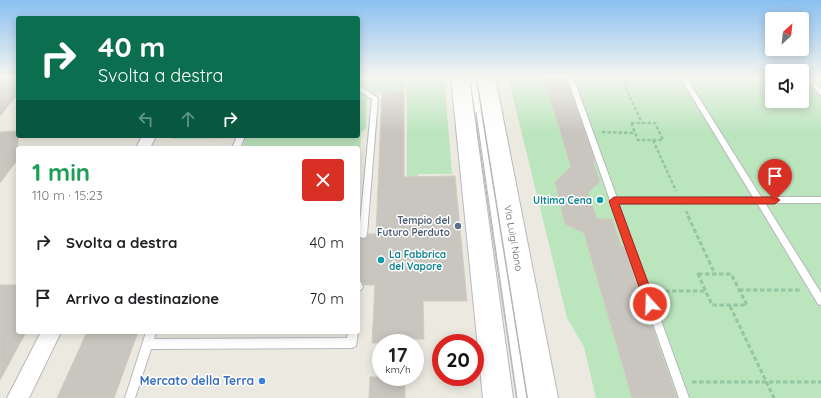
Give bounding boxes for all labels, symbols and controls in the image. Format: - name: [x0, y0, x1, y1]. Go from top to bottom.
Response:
- north arrow: [765, 12, 809, 56]
- map controls: [765, 12, 809, 108]
- text: 40 m: [98, 29, 165, 64]
- icon: right: [32, 32, 84, 84]
- text: Svolta a destra: [98, 64, 224, 87]
- button: sound: [765, 64, 809, 108]
- icon: left: [135, 108, 157, 130]
- icon: ahead: [177, 108, 199, 130]
- icon: right: [219, 108, 241, 130]
- text: 1 min: [32, 157, 90, 187]
- button: close: [302, 159, 344, 201]
- pin: [758, 159, 792, 200]
- icon: arrive: [764, 165, 786, 187]
- text: 110 m · 15:23: [32, 187, 103, 203]
- place label: Ultima Cena: [533, 194, 592, 207]
- marker: Ultima Cena: [595, 195, 605, 205]
- street label: Via Luigi Nono: [501, 204, 526, 272]
- place label: Tempio del Futuro Perduto: [377, 214, 450, 239]
- marker: Tempio del Futuro Perduto: [453, 221, 463, 231]
- icon: right: [32, 231, 54, 253]
- text: Svolta a destra: [66, 233, 177, 252]
- text: 40 m: [309, 233, 344, 252]
- place label: La Fabbrica del Vapore: [389, 248, 446, 273]
- marker: La Fabbrica del Vapore: [376, 255, 386, 265]
- position arrow: [629, 283, 671, 325]
- icon: arrive: [32, 287, 54, 309]
- text: Arrivo a destinazione: [66, 289, 219, 308]
- text: 70 m: [310, 289, 344, 308]
- speed limit sign: 20: [432, 334, 484, 386]
- text: 17: [389, 342, 407, 367]
- text: km/h: [385, 363, 411, 376]
- place label: Mercato della Terra: [140, 373, 254, 388]
- marker: Mercato della Terra: [257, 376, 267, 386]

